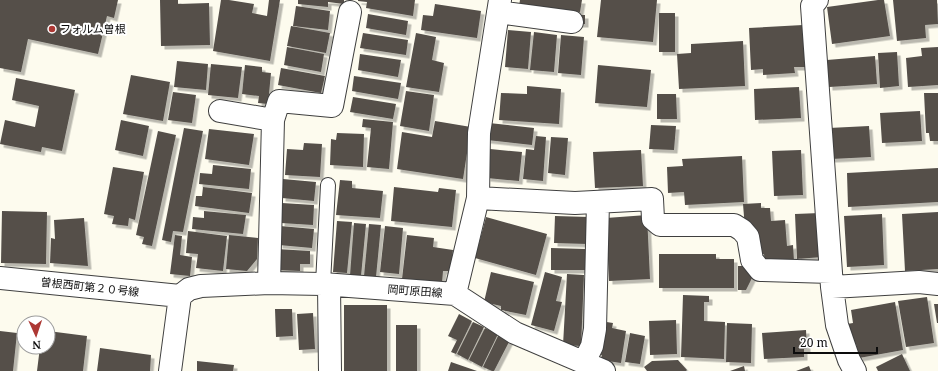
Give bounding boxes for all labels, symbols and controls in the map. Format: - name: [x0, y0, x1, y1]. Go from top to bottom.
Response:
- place label: フォルム曽根: [60, 21, 126, 36]
- marker: フォルム曽根: [47, 24, 57, 34]
- street label: 曽根西町第２０号線: [40, 274, 140, 299]
- street label: 岡町原田線: [387, 281, 443, 300]
- north arrow: [16, 315, 56, 355]
- scale bar: [794, 329, 877, 355]
- text: 20 m: [800, 334, 828, 351]
- text: N: [31, 338, 41, 353]

